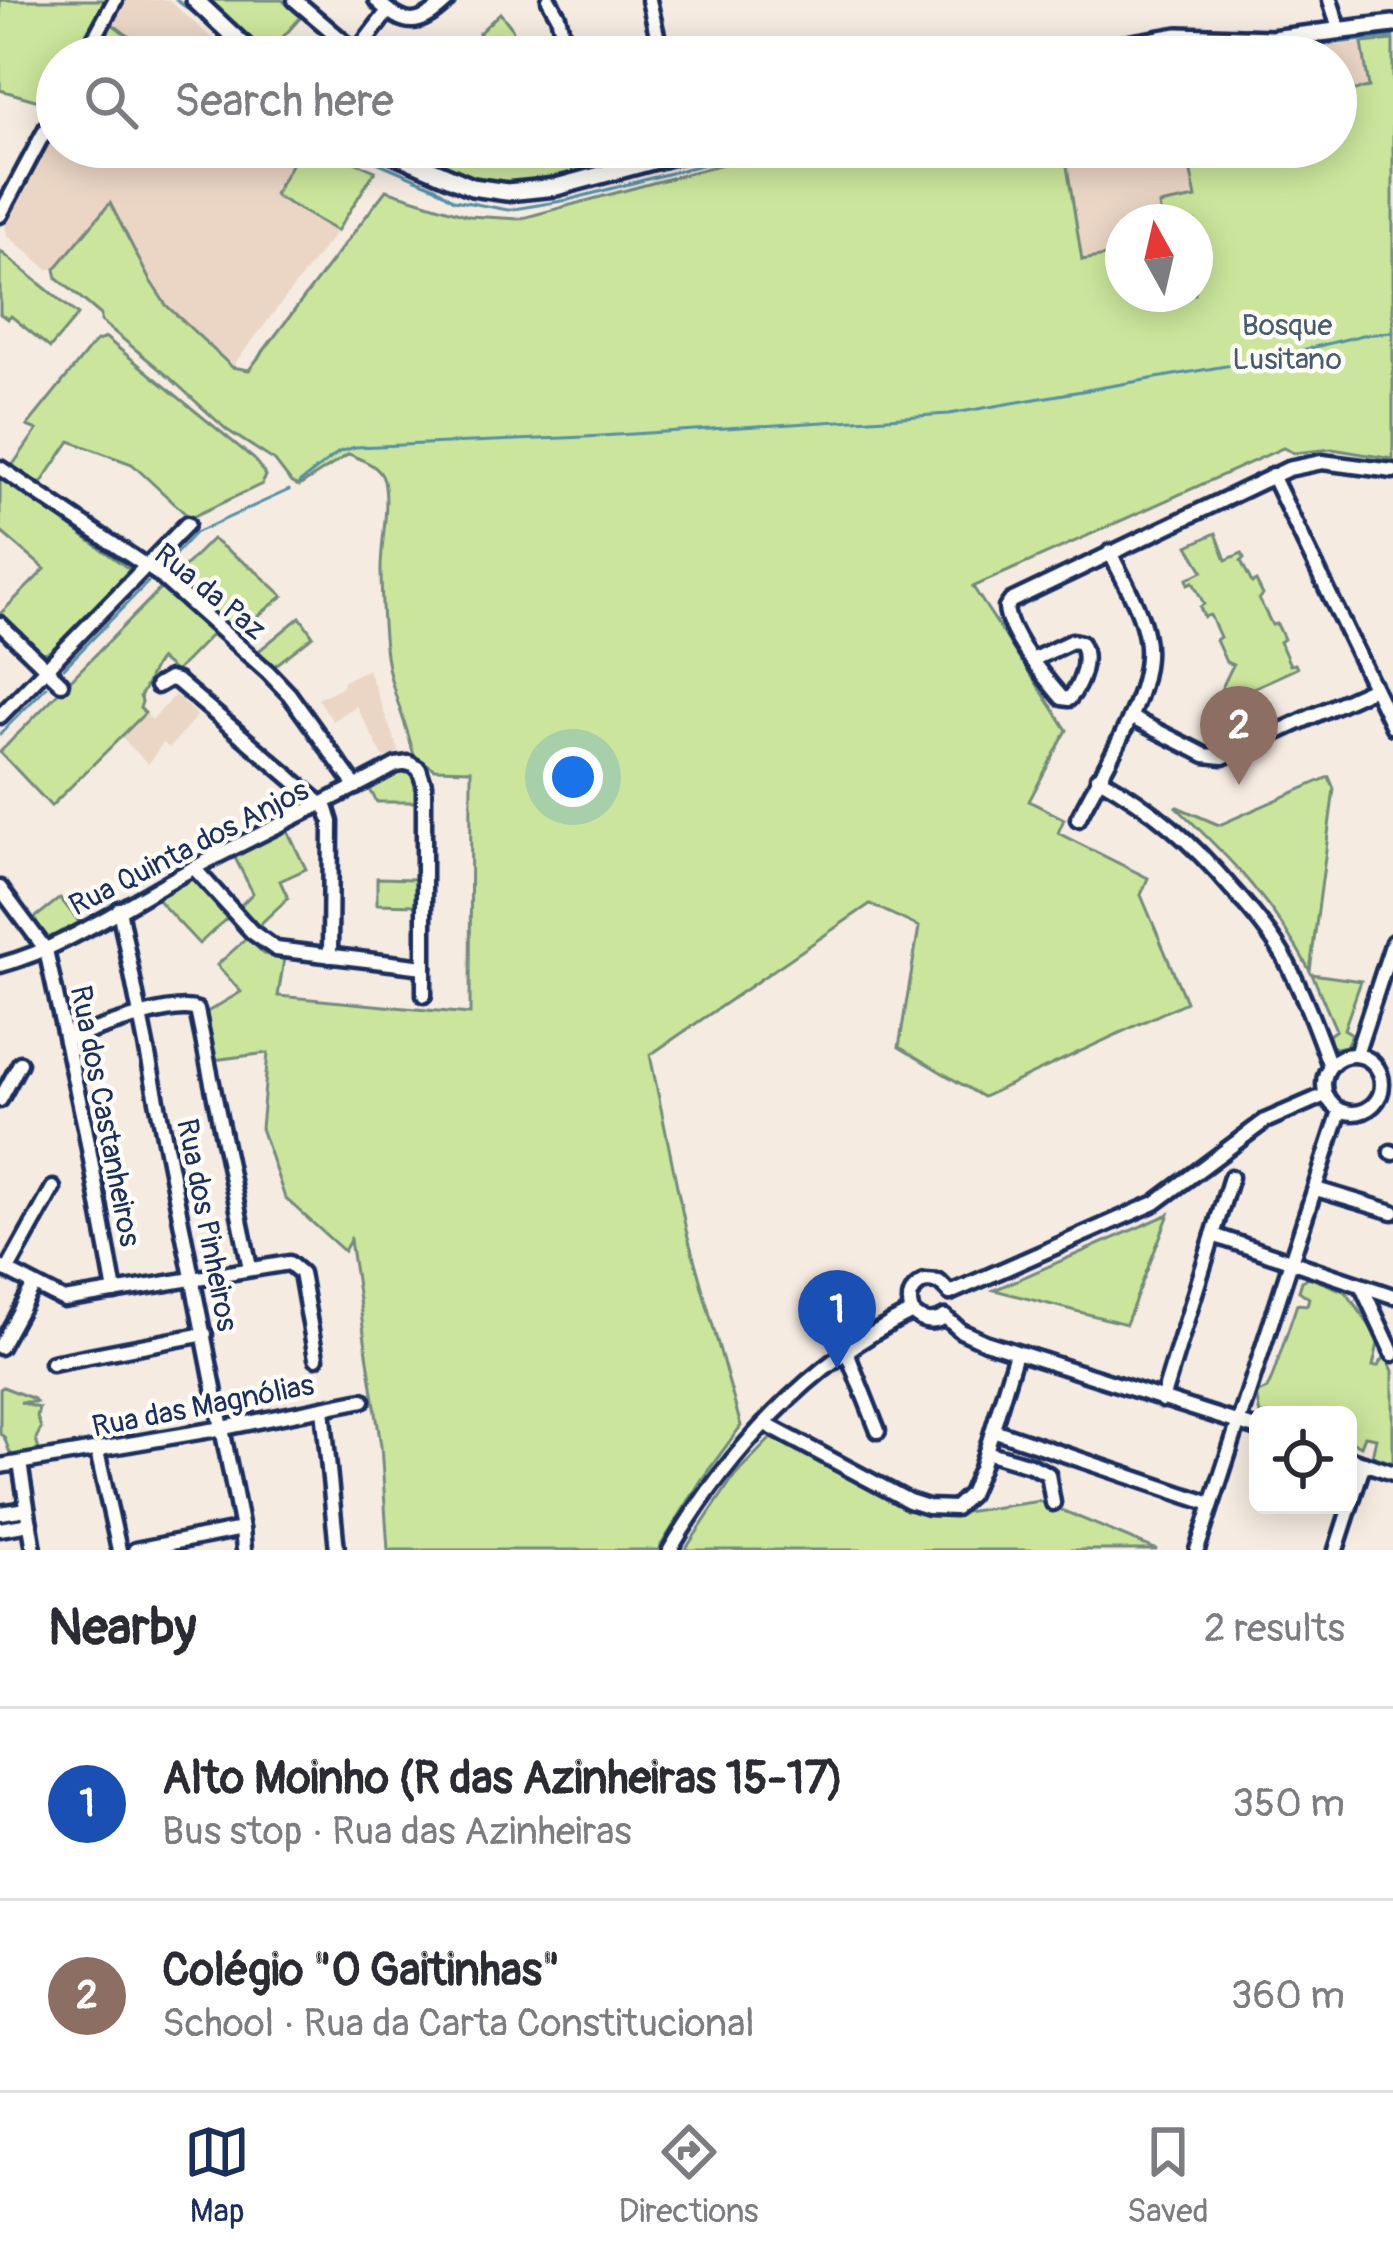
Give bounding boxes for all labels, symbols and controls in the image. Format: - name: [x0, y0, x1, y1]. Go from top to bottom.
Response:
- search box: [36, 36, 1357, 168]
- icon: search: [78, 69, 144, 135]
- text: Search here: [174, 74, 394, 130]
- north arrow: [1105, 204, 1213, 312]
- park label: Bosque Lusitano: [1232, 307, 1342, 378]
- street label: Rua da Paz: [147, 536, 273, 648]
- pin: 2: [1200, 686, 1278, 785]
- your location: [543, 747, 603, 807]
- street label: Rua Quinta dos Anjos: [63, 772, 315, 924]
- street label: Rua dos Castanheiros: [62, 982, 148, 1250]
- street label: Rua dos Pinheiros: [168, 1116, 246, 1334]
- pin: 1: [798, 1270, 876, 1369]
- street label: Rua das Magnólias: [89, 1366, 317, 1446]
- map controls: [1249, 1406, 1357, 1514]
- button: locate: [1249, 1406, 1357, 1514]
- text: Nearby: [48, 1596, 196, 1660]
- text: 2 results: [1204, 1604, 1345, 1653]
- text: Alto Moinho (R das Azinheiras 15-17): [162, 1751, 843, 1807]
- text: 1: [79, 1779, 95, 1828]
- text: 350 m: [1232, 1779, 1345, 1828]
- text: Bus stop · Rua das Azinheiras: [162, 1807, 632, 1856]
- text: Colégio "O Gaitinhas": [162, 1943, 560, 1999]
- text: 2: [76, 1971, 98, 2020]
- text: 360 m: [1231, 1971, 1345, 2020]
- text: School · Rua da Carta Constitucional: [162, 1999, 755, 2048]
- tab: Map: [184, 2119, 250, 2232]
- tab: Directions: [619, 2119, 759, 2232]
- tab: Saved: [1127, 2119, 1209, 2232]

